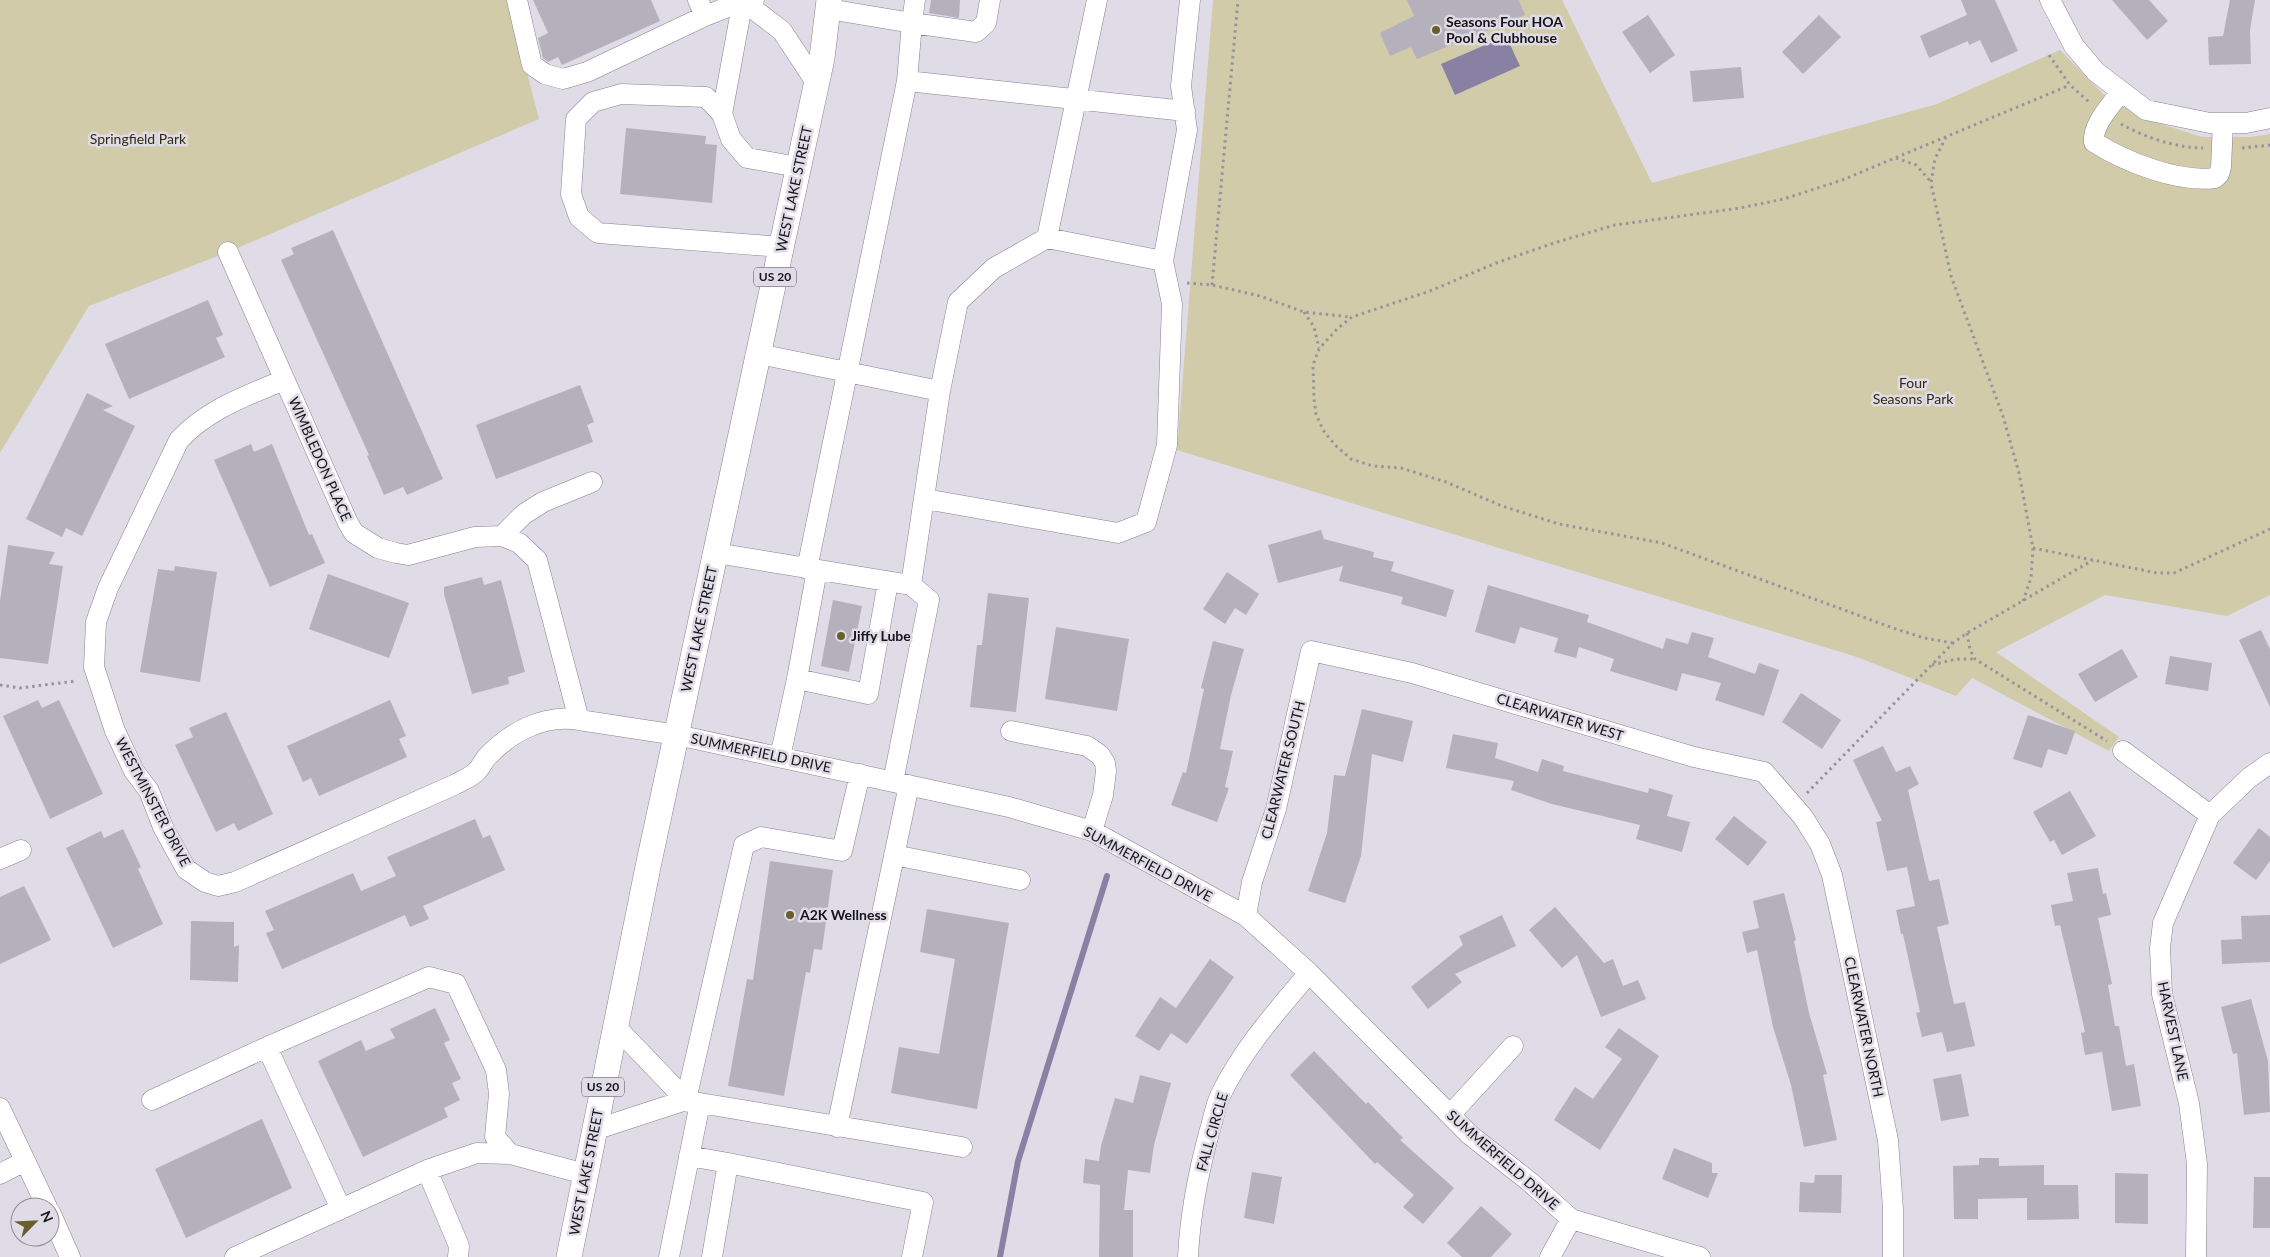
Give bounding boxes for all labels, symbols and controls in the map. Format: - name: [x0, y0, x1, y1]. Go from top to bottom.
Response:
- place label: Seasons Four HOA Pool & Clubhouse: [1446, 13, 1563, 46]
- marker: Seasons Four HOA Pool & Clubhouse: [1430, 24, 1442, 36]
- street label: WEST LAKE STREET: [772, 124, 815, 253]
- park label: Springfield Park: [90, 130, 187, 147]
- road number: US 20: [754, 268, 796, 286]
- park label: Four Seasons Park: [1873, 374, 1954, 407]
- street label: WIMBLEDON PLACE: [285, 394, 355, 524]
- street label: WEST LAKE STREET: [677, 564, 720, 693]
- place label: Jiffy Lube: [851, 627, 911, 644]
- marker: Jiffy Lube: [835, 630, 847, 642]
- street label: CLEARWATER WEST: [1495, 689, 1626, 744]
- street label: CLEARWATER SOUTH: [1257, 699, 1308, 841]
- street label: SUMMERFIELD DRIVE: [689, 729, 833, 776]
- street label: WESTMINSTER DRIVE: [112, 735, 195, 869]
- street label: SUMMERFIELD DRIVE: [1081, 822, 1215, 905]
- place label: A2K Wellness: [799, 906, 887, 923]
- marker: A2K Wellness: [784, 909, 796, 921]
- street label: CLEARWATER NORTH: [1841, 955, 1888, 1099]
- street label: HARVEST LANE: [2155, 980, 2192, 1082]
- road number: US 20: [582, 1078, 624, 1096]
- street label: FALL CIRCLE: [1192, 1091, 1231, 1173]
- street label: SUMMERFIELD DRIVE: [1444, 1106, 1563, 1213]
- street label: WEST LAKE STREET: [565, 1107, 606, 1236]
- north arrow: [10, 1197, 60, 1247]
- text: N: [37, 1208, 57, 1225]

